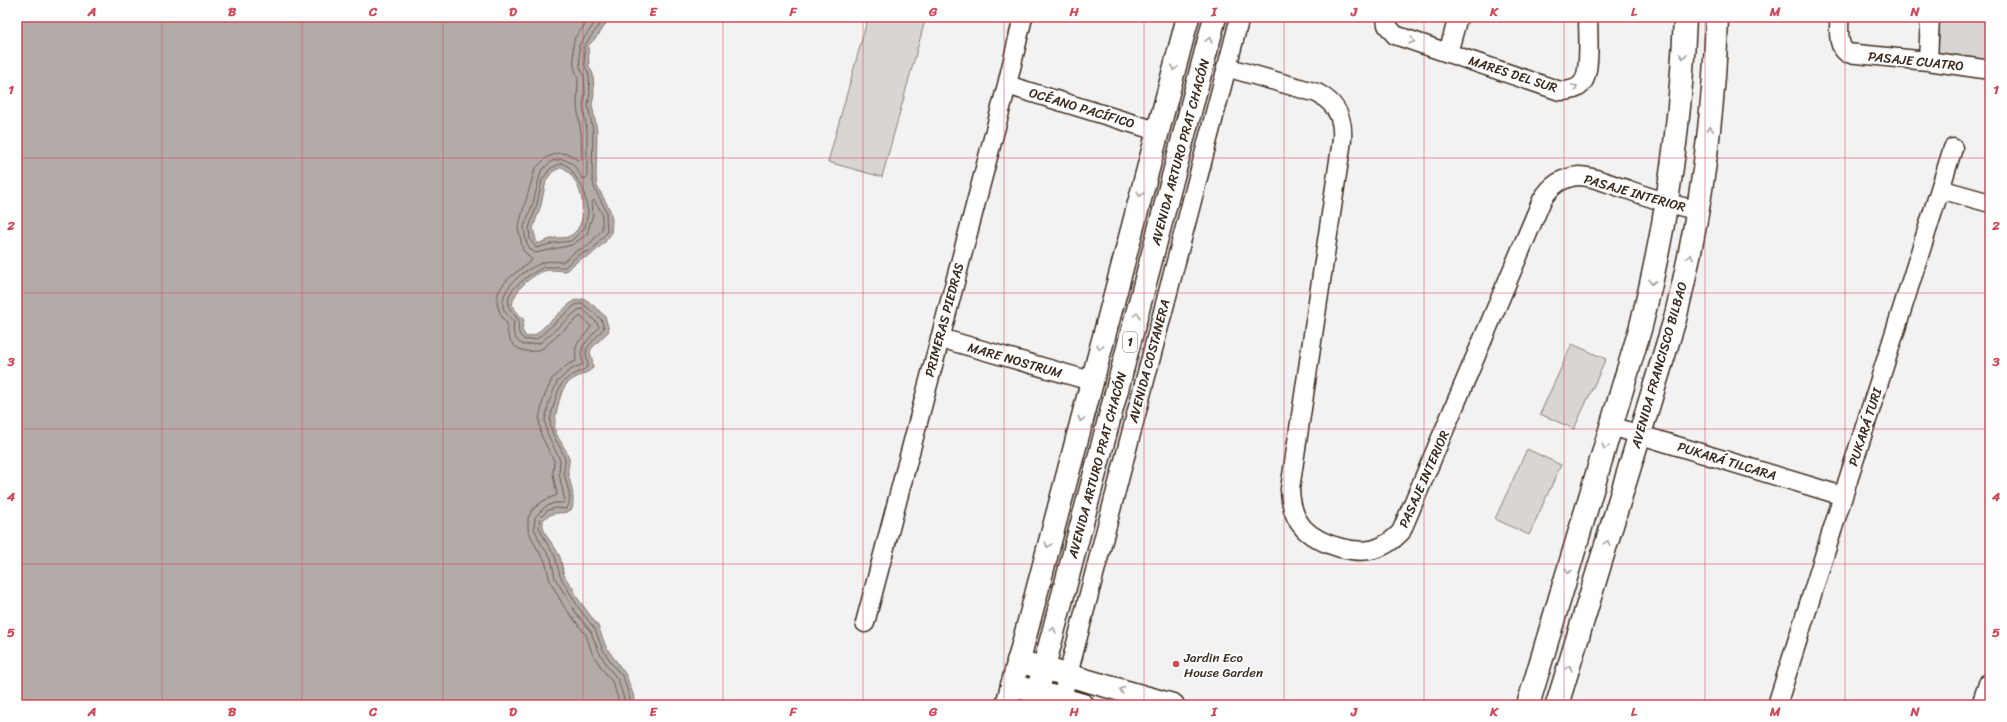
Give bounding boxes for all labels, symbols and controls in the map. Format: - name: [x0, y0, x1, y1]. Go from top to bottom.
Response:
- text: A: [87, 0, 96, 23]
- text: B: [228, 0, 237, 23]
- text: C: [368, 0, 378, 23]
- text: D: [509, 0, 517, 23]
- text: E: [649, 0, 658, 23]
- text: F: [788, 0, 797, 23]
- text: G: [928, 0, 938, 23]
- text: H: [1068, 0, 1079, 23]
- text: I: [1210, 0, 1218, 23]
- text: J: [1350, 0, 1358, 23]
- text: K: [1489, 0, 1499, 23]
- text: L: [1631, 0, 1638, 23]
- text: M: [1769, 0, 1781, 23]
- text: N: [1909, 0, 1920, 23]
- one-way arrow: [1409, 36, 1416, 44]
- one-way arrow: [1205, 37, 1213, 43]
- street label: PASAJE CUATRO: [1867, 45, 1965, 77]
- street label: MARES DEL SUR: [1466, 49, 1561, 99]
- one-way arrow: [1679, 53, 1688, 59]
- street label: AVENIDA ARTURO PRAT CHACÓN: [1144, 56, 1216, 249]
- one-way arrow: [1170, 64, 1179, 71]
- text: 1: [8, 78, 14, 101]
- text: 1: [1993, 78, 1999, 101]
- street label: OCÉANO PACÍFICO: [1026, 81, 1138, 135]
- one-way arrow: [1571, 85, 1578, 92]
- one-way arrow: [1706, 126, 1715, 132]
- street label: PASAJE INTERIOR: [1581, 167, 1689, 219]
- one-way arrow: [1137, 191, 1145, 197]
- text: 2: [6, 214, 15, 237]
- text: 2: [1991, 214, 2000, 237]
- one-way arrow: [1685, 254, 1693, 260]
- street label: PRIMERAS PIEDRAS: [918, 260, 970, 380]
- one-way arrow: [1649, 278, 1657, 285]
- street label: AVENIDA FRANCISCO BILBAO: [1624, 279, 1694, 452]
- street label: AVENIDA COSTANERA: [1121, 297, 1177, 426]
- one-way arrow: [1133, 312, 1141, 318]
- road number: 1: [1123, 332, 1137, 352]
- street label: MARE NOSTRUM: [965, 336, 1065, 385]
- one-way arrow: [1096, 343, 1105, 350]
- text: 3: [6, 350, 15, 373]
- text: 3: [1991, 350, 2000, 373]
- street label: AVENIDA ARTURO PRAT CHACÓN: [1061, 369, 1133, 562]
- street label: PUKARÁ TURI: [1842, 384, 1889, 469]
- one-way arrow: [1077, 415, 1086, 422]
- street label: PASAJE INTERIOR: [1392, 426, 1456, 532]
- street label: PUKARÁ TILCARA: [1675, 435, 1779, 487]
- one-way arrow: [1601, 443, 1610, 450]
- text: 4: [6, 485, 16, 508]
- text: 4: [1991, 485, 2001, 508]
- one-way arrow: [1602, 540, 1611, 547]
- one-way arrow: [1044, 541, 1053, 548]
- one-way arrow: [1564, 568, 1573, 575]
- text: 5: [7, 621, 15, 644]
- text: 5: [1992, 621, 2000, 644]
- one-way arrow: [1048, 626, 1057, 633]
- place label: Jardin Eco House Garden: [1183, 646, 1263, 684]
- marker: Jardin Eco House Garden: [1171, 659, 1181, 669]
- one-way arrow: [1564, 664, 1573, 671]
- one-way arrow: [1119, 686, 1126, 695]
- text: A: [87, 700, 96, 722]
- text: B: [228, 700, 237, 722]
- text: C: [368, 700, 378, 722]
- text: D: [509, 700, 517, 722]
- text: E: [649, 700, 658, 722]
- text: F: [788, 700, 797, 722]
- text: G: [928, 700, 938, 722]
- text: H: [1068, 700, 1079, 722]
- text: I: [1210, 700, 1218, 722]
- text: J: [1350, 700, 1358, 722]
- text: K: [1489, 700, 1499, 722]
- text: L: [1631, 700, 1638, 722]
- text: M: [1769, 700, 1781, 722]
- text: N: [1909, 700, 1920, 722]

